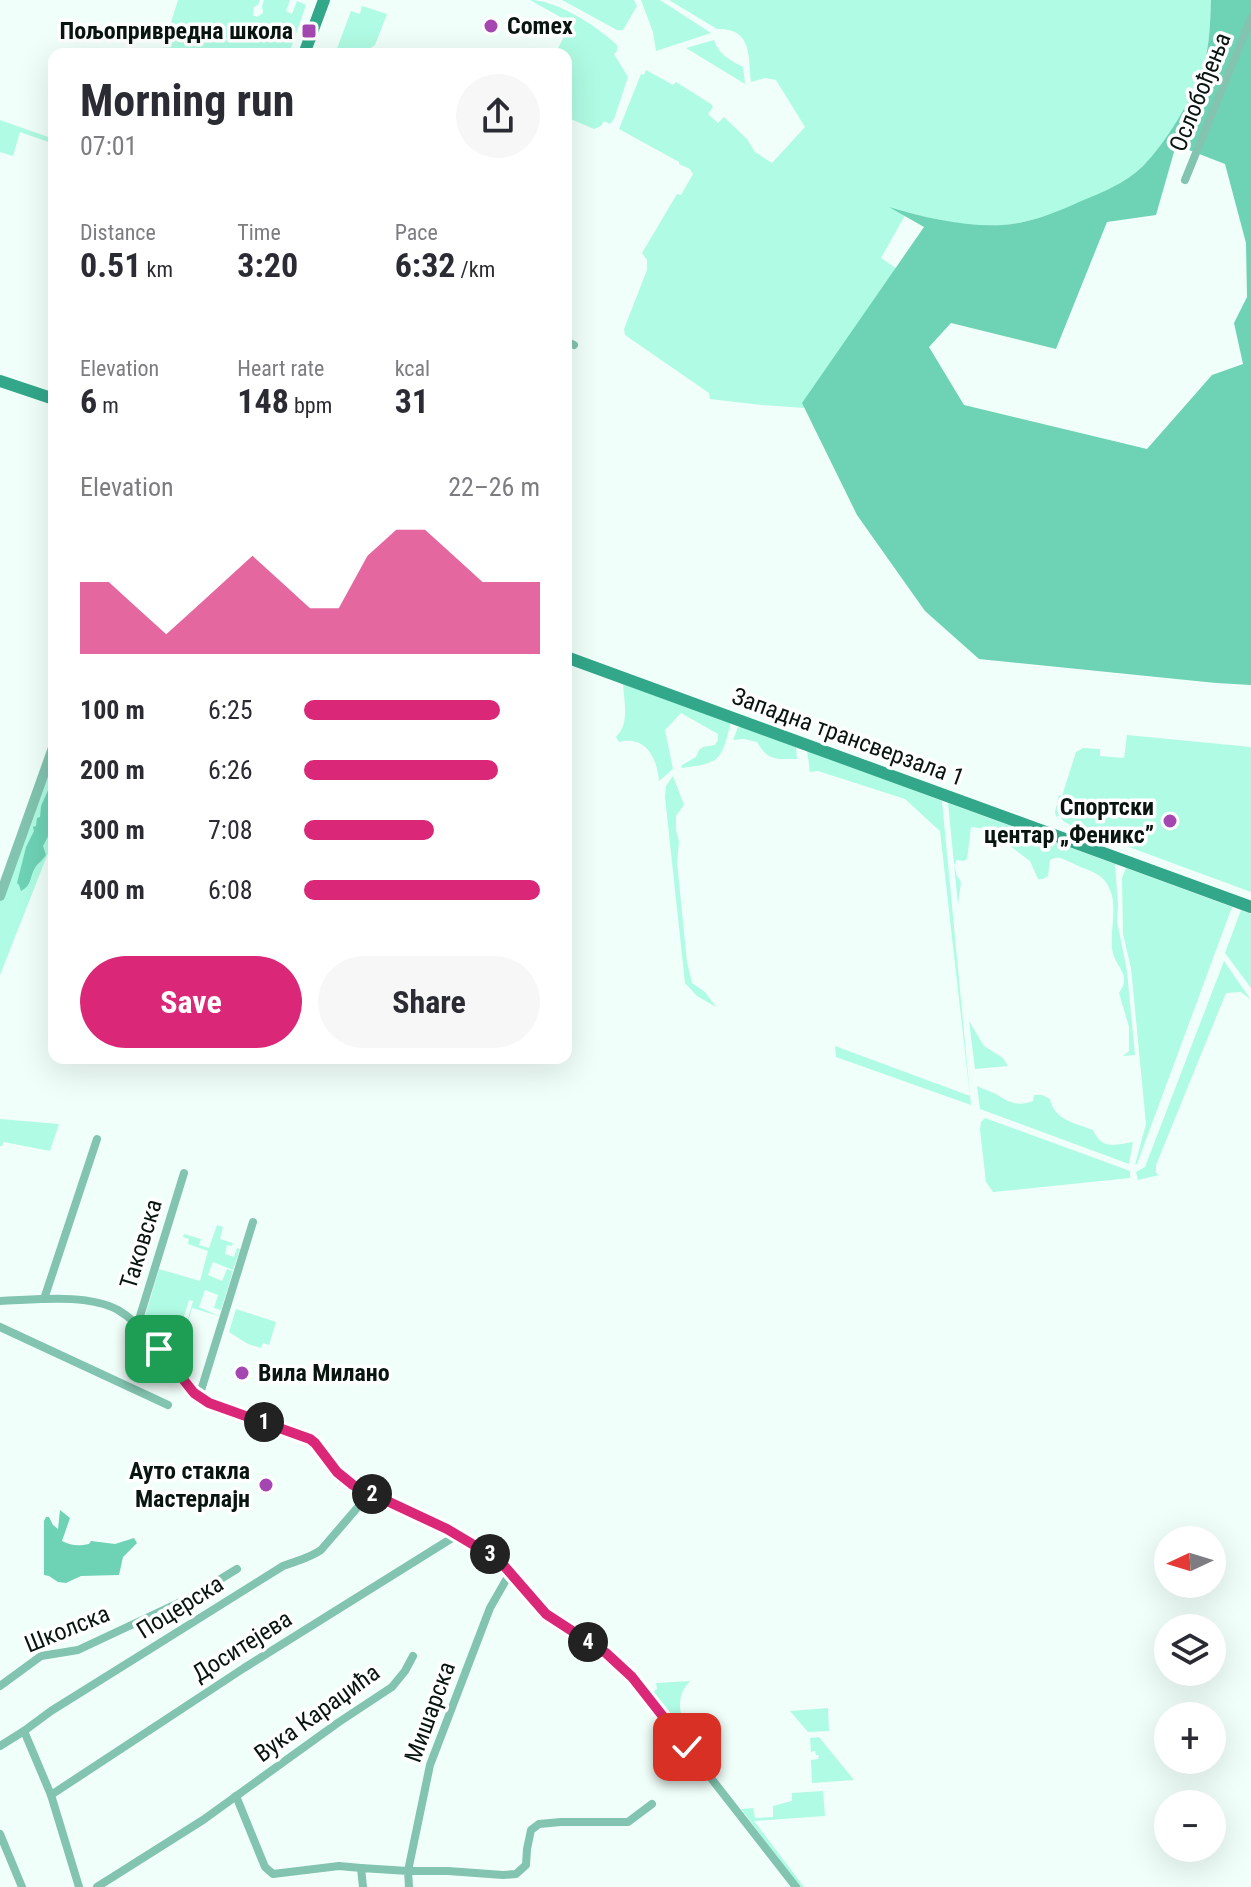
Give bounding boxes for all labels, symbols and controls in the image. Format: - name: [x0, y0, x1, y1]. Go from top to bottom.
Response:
- place label: Comex: [507, 12, 573, 40]
- place label: Пољопривредна школа: [60, 17, 293, 45]
- marker: Comex: [482, 17, 500, 35]
- marker: Пољопривредна школа: [300, 22, 318, 40]
- street label: Ослобођења: [1163, 28, 1237, 156]
- button: share: [456, 74, 540, 158]
- text: Morning run: [80, 75, 294, 127]
- text: 07:01: [80, 131, 137, 161]
- text: Distance: [80, 220, 156, 245]
- text: Time: [237, 220, 281, 245]
- text: Pace: [395, 220, 438, 245]
- text: 0.51: [80, 245, 141, 285]
- text: 3:20: [237, 245, 298, 285]
- text: 6:32: [395, 245, 456, 285]
- text: km: [141, 257, 173, 282]
- text: /km: [456, 257, 495, 282]
- text: Elevation: [80, 356, 159, 381]
- text: Heart rate: [237, 356, 324, 381]
- text: kcal: [395, 356, 430, 381]
- text: 6: [80, 381, 97, 421]
- text: 148: [237, 381, 289, 421]
- text: 31: [395, 381, 429, 421]
- text: m: [97, 393, 119, 418]
- text: bpm: [289, 393, 332, 418]
- text: Elevation: [80, 472, 174, 502]
- text: 22–26 m: [448, 472, 540, 502]
- street label: Западна трансверзала 1: [728, 682, 968, 792]
- text: 100 m: [80, 695, 145, 725]
- text: 6:25: [208, 695, 253, 725]
- text: 200 m: [80, 755, 145, 785]
- text: 6:26: [208, 755, 253, 785]
- place label: Спортски центар „Феникс”: [984, 793, 1154, 849]
- marker: Спортски центар „Феникс”: [1161, 812, 1179, 830]
- text: 300 m: [80, 815, 145, 845]
- text: 7:08: [208, 815, 253, 845]
- text: 400 m: [80, 875, 145, 905]
- text: 6:08: [208, 875, 253, 905]
- button: Save: [80, 956, 302, 1048]
- button: Share: [318, 956, 540, 1048]
- street label: Таковска: [114, 1196, 168, 1292]
- pin: [125, 1315, 193, 1383]
- icon: arrive: [137, 1327, 181, 1371]
- place label: Вила Милано: [258, 1359, 390, 1387]
- marker: Вила Милано: [233, 1364, 251, 1382]
- pin: 1: [244, 1402, 284, 1442]
- text: 1: [258, 1409, 270, 1434]
- place label: Ауто стакла Мастерлајн: [129, 1457, 250, 1513]
- pin: 2: [352, 1474, 392, 1514]
- marker: Ауто стакла Мастерлајн: [257, 1476, 275, 1494]
- text: 2: [366, 1481, 378, 1506]
- north arrow: [1154, 1526, 1226, 1598]
- map controls: [1154, 1526, 1226, 1862]
- pin: 3: [470, 1534, 510, 1574]
- text: 3: [484, 1541, 496, 1566]
- street label: Поцерска: [132, 1569, 228, 1645]
- street label: Школска: [20, 1599, 114, 1659]
- street label: Доситејева: [187, 1604, 297, 1688]
- button: layers: [1154, 1614, 1226, 1686]
- pin: 4: [568, 1622, 608, 1662]
- text: 4: [582, 1629, 594, 1654]
- street label: Вука Караџића: [249, 1658, 385, 1768]
- street label: Мишарска: [399, 1658, 461, 1766]
- button: +: [1154, 1702, 1226, 1774]
- pin: [653, 1713, 721, 1781]
- icon: check: [665, 1725, 709, 1769]
- button: −: [1154, 1790, 1226, 1862]

